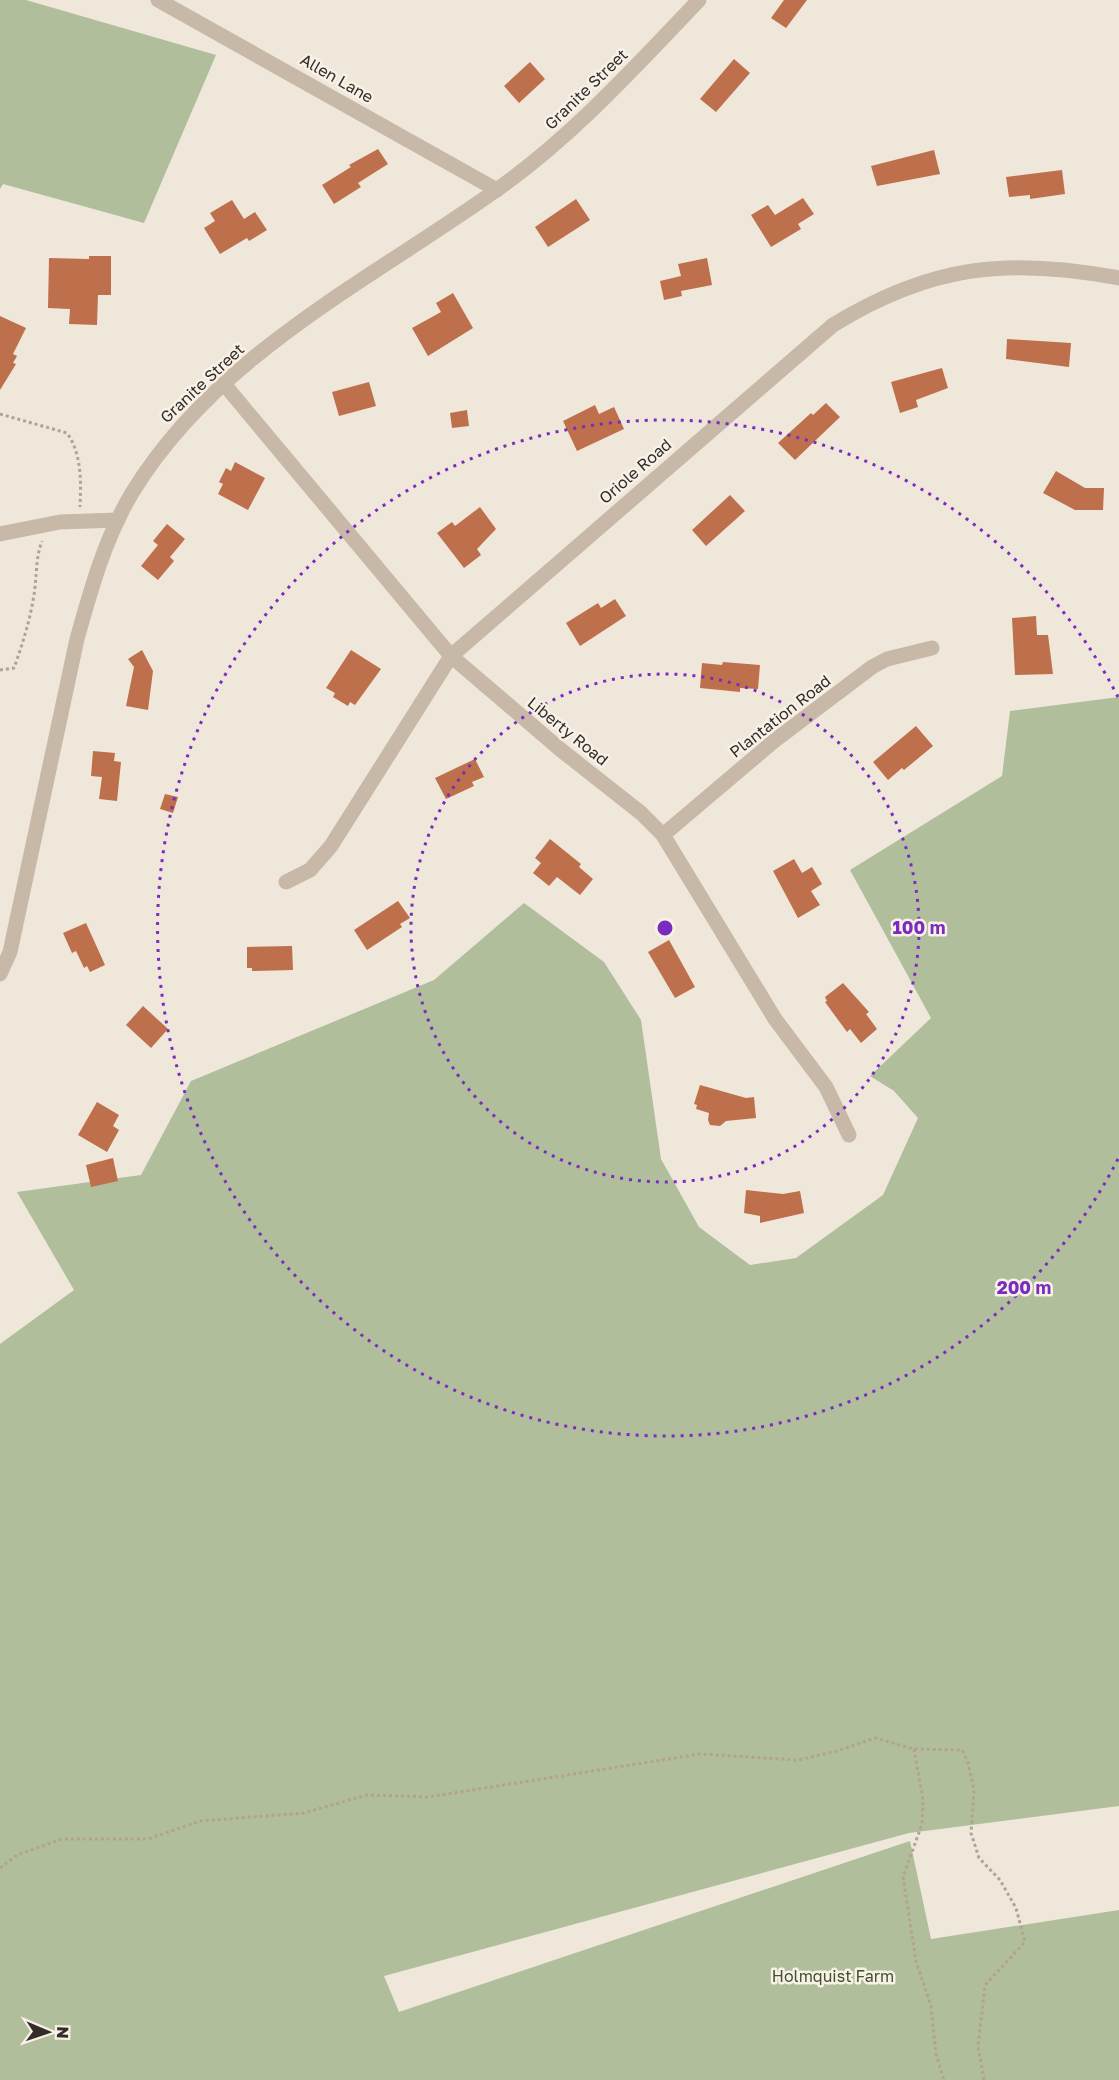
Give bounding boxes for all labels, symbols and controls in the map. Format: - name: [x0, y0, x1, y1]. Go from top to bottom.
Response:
- street label: Granite Street: [540, 44, 632, 134]
- street label: Allen Lane: [297, 49, 377, 107]
- street label: Granite Street: [156, 339, 248, 427]
- street label: Oriole Road: [595, 434, 675, 508]
- street label: Plantation Road: [725, 670, 835, 762]
- street label: Liberty Road: [524, 692, 612, 770]
- text: 100 m: [893, 916, 945, 938]
- centre of rings: [655, 918, 675, 938]
- text: 200 m: [997, 1276, 1051, 1298]
- park label: Holmquist Farm: [772, 1966, 894, 1986]
- north arrow: [18, 2002, 78, 2062]
- text: N: [53, 2026, 73, 2039]

